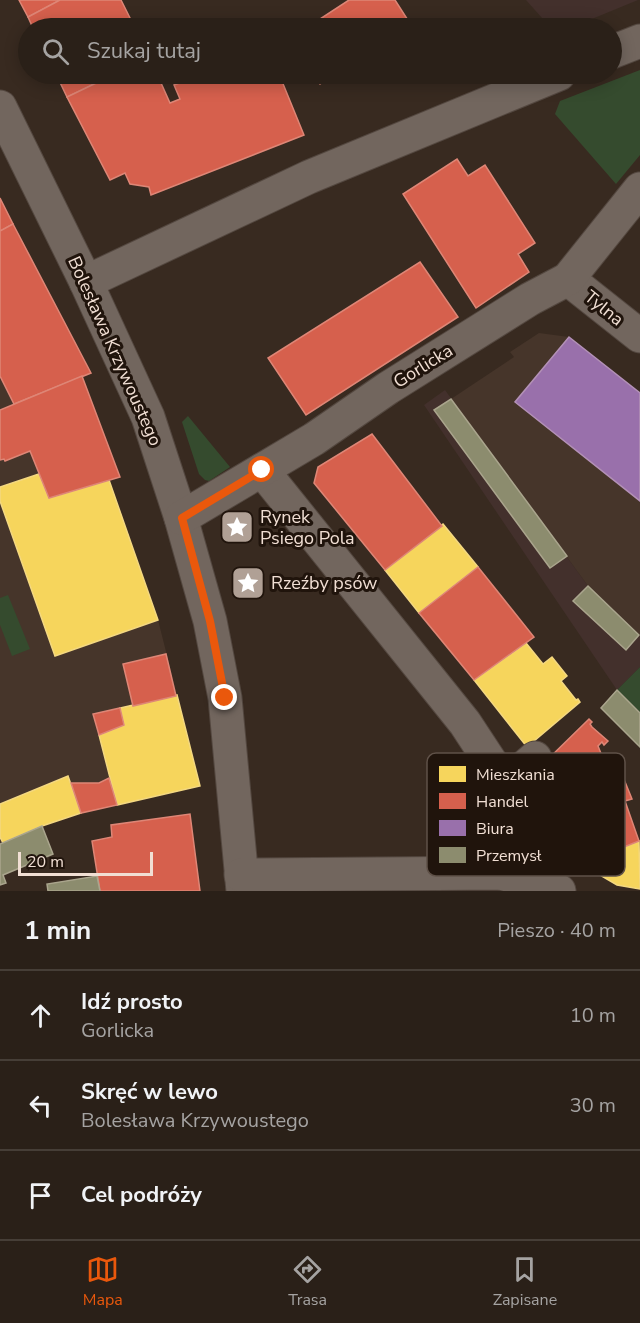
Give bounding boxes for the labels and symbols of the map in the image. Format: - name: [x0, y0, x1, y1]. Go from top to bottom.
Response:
- street label: Bolesława Krzywoustego: [62, 252, 168, 450]
- street label: Tylna: [579, 285, 629, 331]
- street label: Gorlicka: [389, 338, 457, 394]
- route start: [248, 456, 274, 482]
- place label: Rynek Psiego Pola: [260, 505, 355, 550]
- place icon: Rynek Psiego Pola: [219, 509, 255, 545]
- place icon: Rzeźby psów: [230, 565, 266, 601]
- place label: Rzeźby psów: [271, 571, 377, 595]
- route end: [211, 684, 237, 710]
- legend: [427, 753, 625, 876]
- text: Mieszkania: [476, 764, 555, 786]
- text: Handel: [476, 791, 529, 813]
- text: Biura: [476, 818, 514, 840]
- text: Przemysł: [476, 845, 542, 867]
- scale bar: [18, 849, 153, 876]

